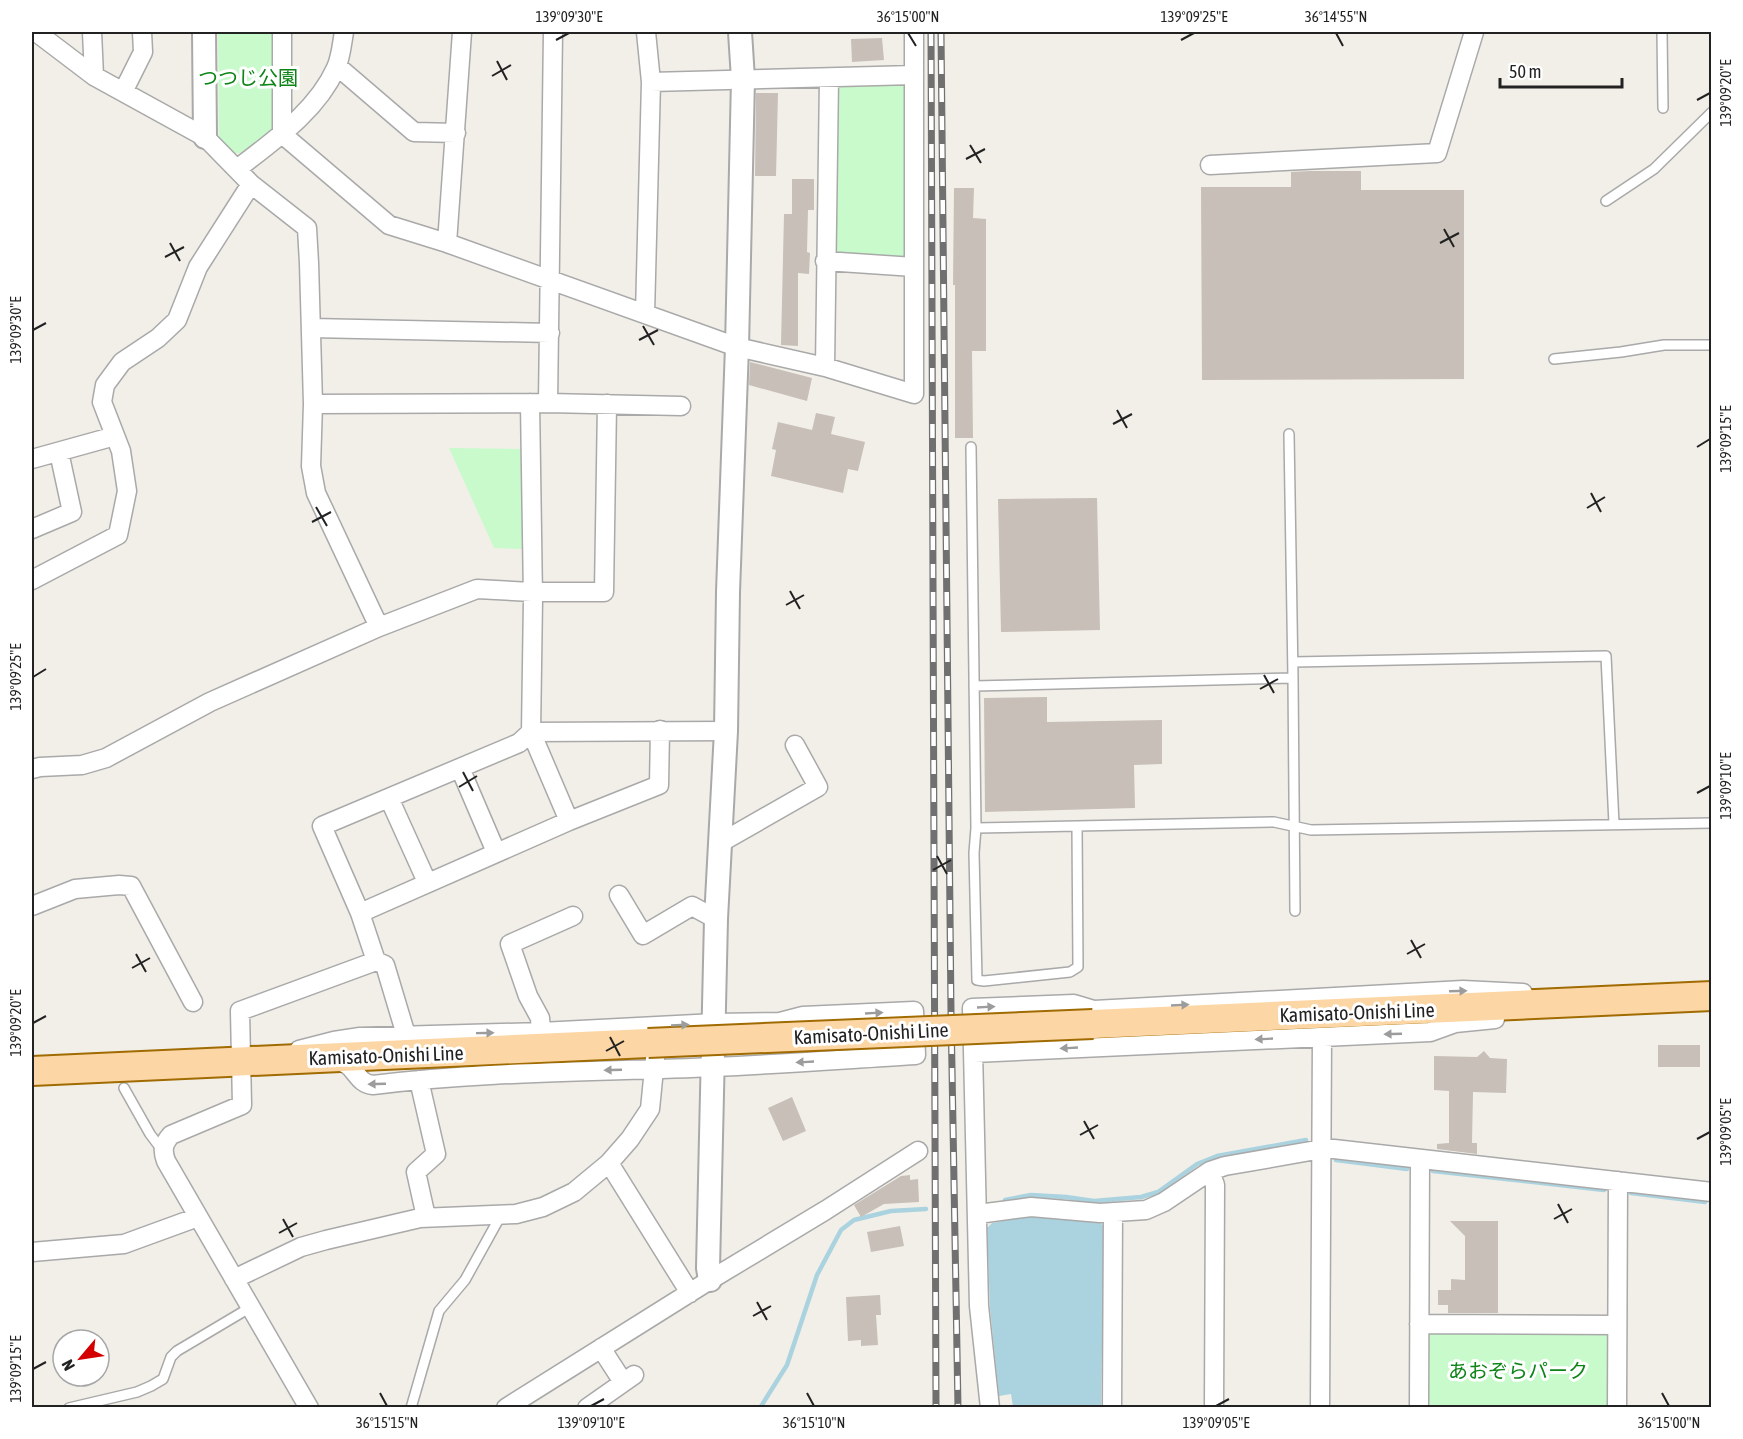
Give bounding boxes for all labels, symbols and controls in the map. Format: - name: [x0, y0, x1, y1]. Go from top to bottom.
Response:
- text: 139°09'30"E: [535, 8, 603, 25]
- text: 36°15'00"N: [877, 8, 939, 25]
- text: 139°09'25"E: [1160, 8, 1228, 25]
- text: 36°14'55"N: [1305, 8, 1367, 25]
- scale bar: [1500, 51, 1622, 89]
- text: 139°09'20"E: [1717, 59, 1734, 127]
- text: 50 m: [1509, 61, 1541, 82]
- park label: つつじ公園: [198, 66, 298, 89]
- text: 139°09'30"E: [7, 296, 24, 364]
- text: 139°09'15"E: [1717, 405, 1734, 473]
- text: 139°09'25"E: [7, 643, 24, 711]
- text: 139°09'10"E: [1717, 752, 1734, 820]
- one-way arrow: [1449, 986, 1468, 996]
- text: 139°09'20"E: [7, 989, 24, 1057]
- street label: Kamisato-Onishi Line: [1279, 998, 1435, 1026]
- one-way arrow: [1170, 1001, 1189, 1010]
- one-way arrow: [976, 1003, 995, 1012]
- one-way arrow: [865, 1009, 884, 1018]
- street label: Kamisato-Onishi Line: [793, 1017, 949, 1049]
- one-way arrow: [671, 1021, 690, 1030]
- one-way arrow: [476, 1028, 495, 1038]
- one-way arrow: [1384, 1029, 1403, 1038]
- one-way arrow: [1254, 1035, 1273, 1044]
- street label: Kamisato-Onishi Line: [308, 1041, 464, 1069]
- one-way arrow: [1059, 1043, 1078, 1053]
- one-way arrow: [796, 1057, 815, 1066]
- one-way arrow: [604, 1065, 623, 1074]
- one-way arrow: [367, 1079, 386, 1089]
- text: 139°09'05"E: [1717, 1098, 1734, 1166]
- north arrow: [51, 1328, 111, 1388]
- text: 139°09'15"E: [7, 1335, 24, 1403]
- text: N: [58, 1357, 78, 1374]
- park label: あおぞらパーク: [1448, 1359, 1588, 1382]
- text: 36°15'15"N: [356, 1414, 418, 1431]
- text: 139°09'10"E: [557, 1414, 625, 1431]
- text: 36°15'10"N: [783, 1414, 845, 1431]
- text: 139°09'05"E: [1182, 1414, 1250, 1431]
- text: 36°15'00"N: [1638, 1414, 1700, 1431]

